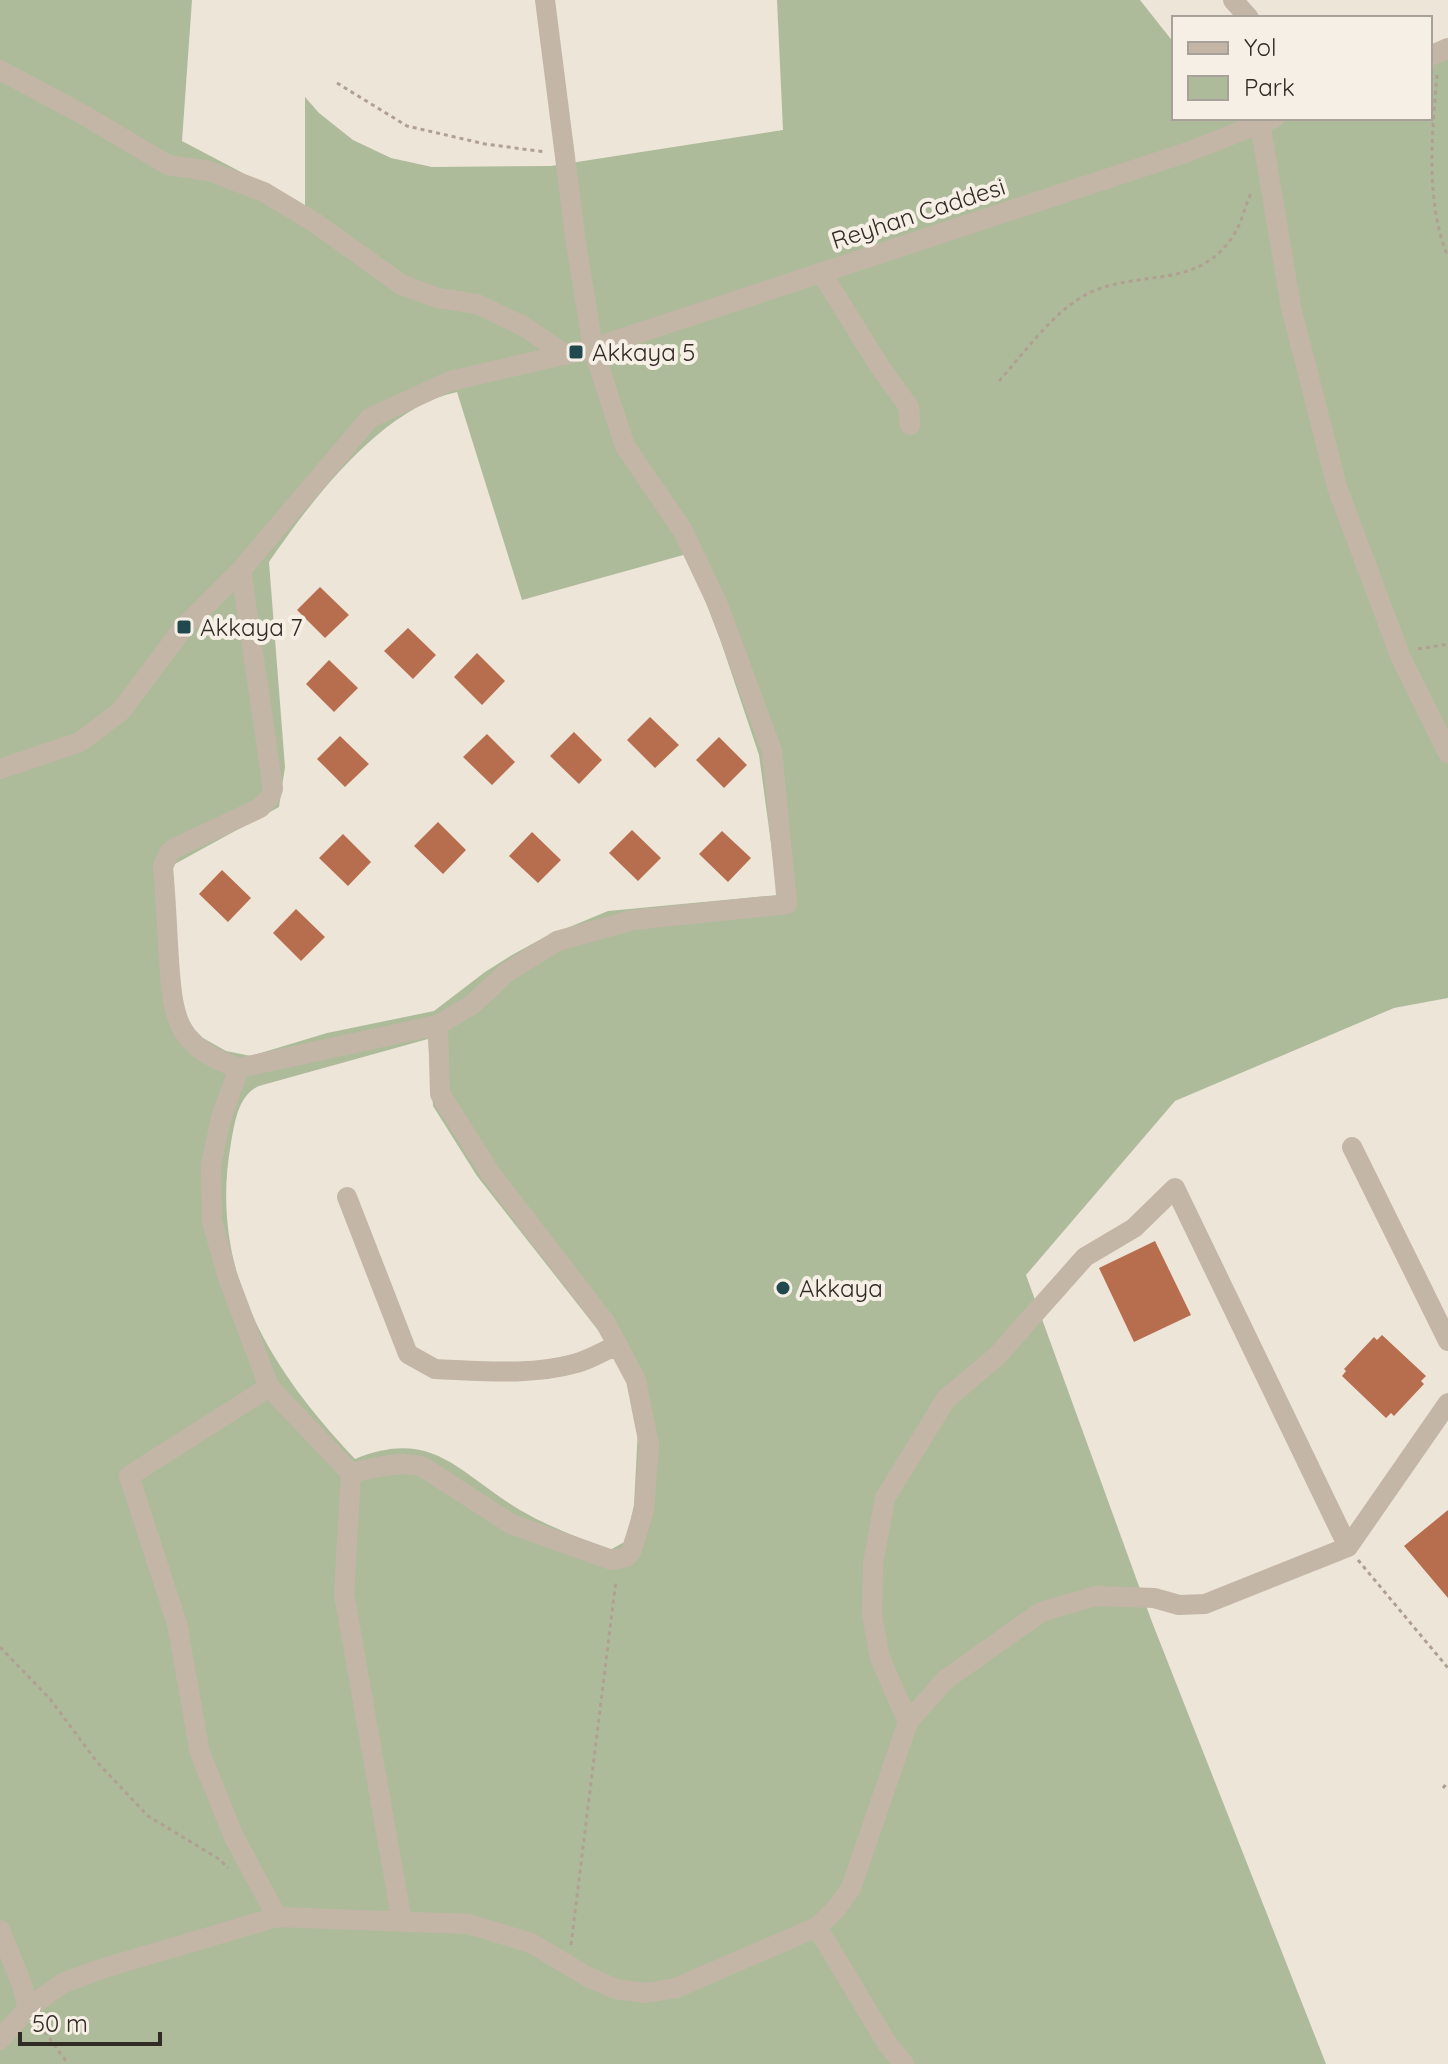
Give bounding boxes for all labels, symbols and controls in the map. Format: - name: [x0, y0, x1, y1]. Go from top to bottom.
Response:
- legend: [1172, 16, 1432, 120]
- text: Yol: [1244, 32, 1276, 62]
- text: Park: [1244, 72, 1295, 102]
- street label: Reyhan Caddesi: [827, 171, 1009, 255]
- place label: Akkaya 5: [592, 337, 695, 367]
- marker: Akkaya 5: [567, 343, 585, 361]
- place label: Akkaya 7: [200, 612, 303, 642]
- marker: Akkaya 7: [175, 618, 193, 636]
- place label: Akkaya: [799, 1273, 883, 1303]
- marker: Akkaya: [774, 1279, 792, 1297]
- scale bar: [20, 1996, 160, 2046]
- text: 50 m: [32, 2008, 88, 2038]

